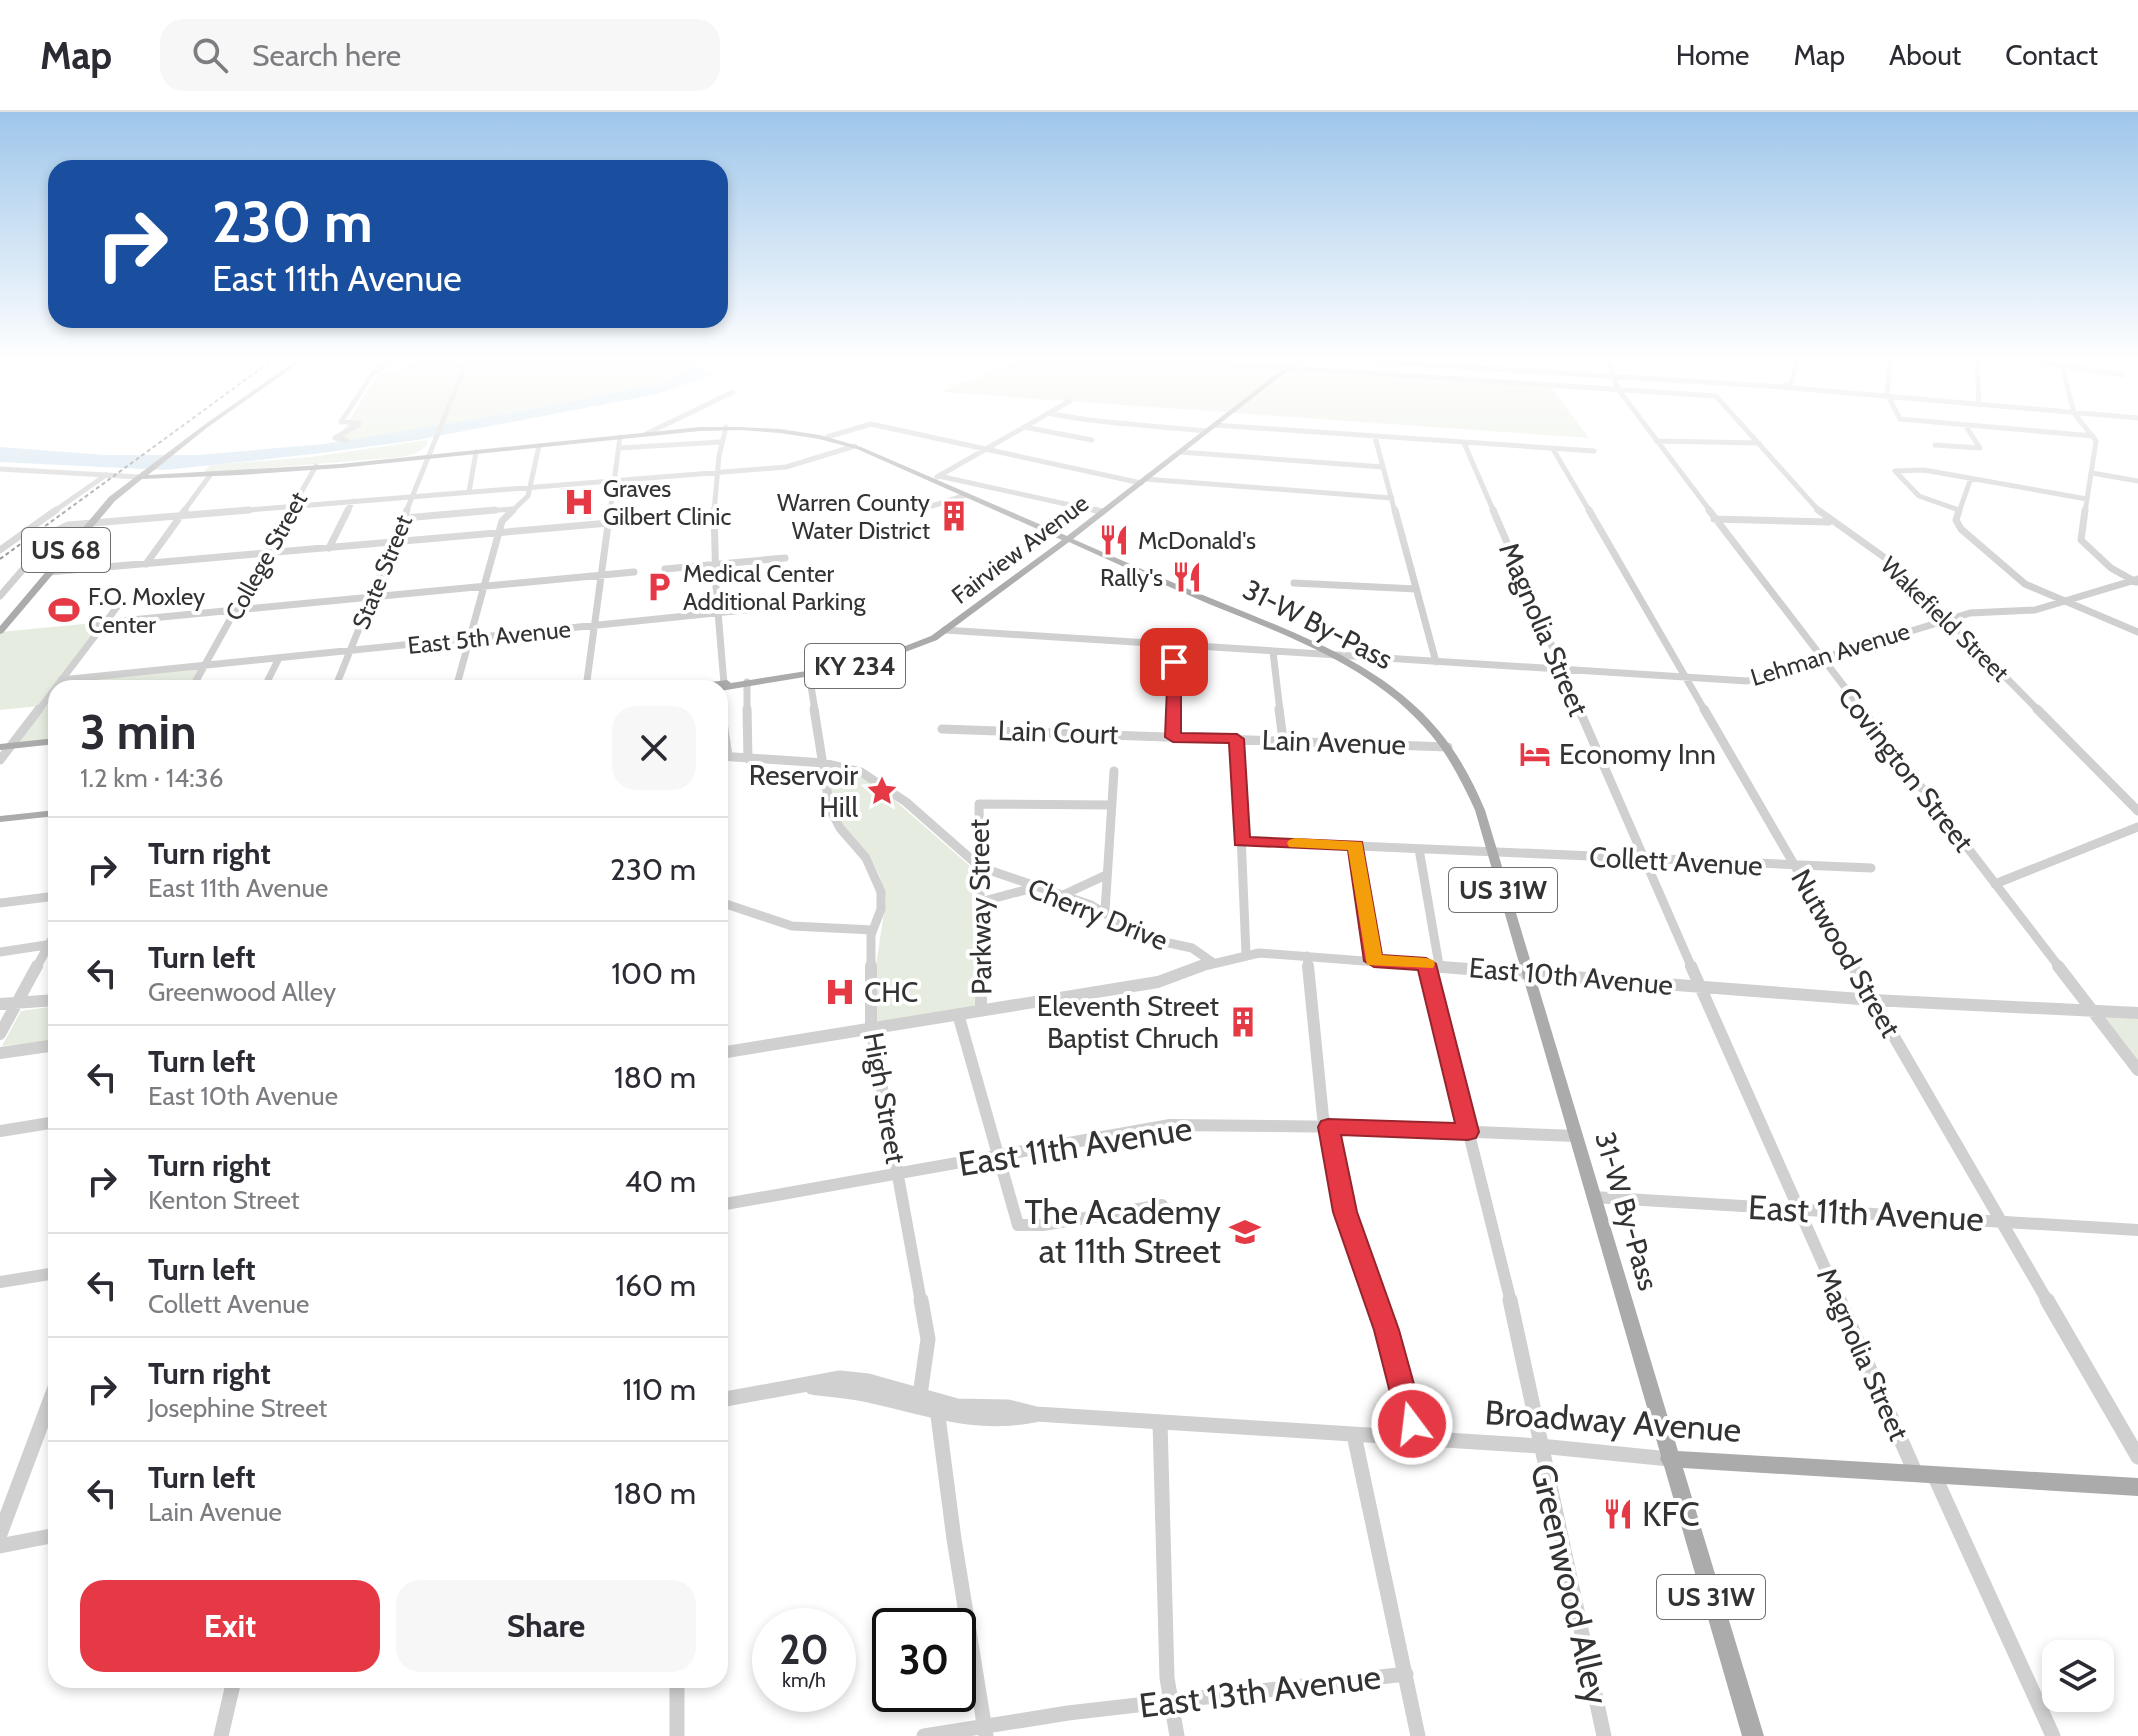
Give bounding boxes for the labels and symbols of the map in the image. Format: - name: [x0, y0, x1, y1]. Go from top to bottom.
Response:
- place label: Graves Gilbert Clinic: [603, 474, 731, 531]
- hospital icon: Graves Gilbert Clinic: [562, 485, 596, 519]
- street label: College Street: [219, 487, 313, 625]
- place label: Warren County Water District: [777, 488, 930, 545]
- street label: Fairview Avenue: [946, 488, 1094, 610]
- building icon: Warren County Water District: [937, 499, 971, 533]
- street label: State Street: [346, 511, 418, 633]
- restaurant icon: McDonald's: [1097, 523, 1131, 557]
- place label: McDonald's: [1138, 526, 1256, 555]
- road number: US 68: [22, 528, 110, 572]
- street label: Magnolia Street: [1492, 537, 1596, 721]
- street label: Wakefield Street: [1875, 551, 2015, 687]
- place label: Medical Center Additional Parking: [683, 559, 866, 616]
- restaurant icon: Rally's: [1170, 560, 1204, 594]
- place label: Rally's: [1100, 563, 1163, 592]
- parking icon: Medical Center Additional Parking: [642, 570, 676, 604]
- street label: 31-W By-Pass: [1238, 572, 1398, 676]
- place label: F.O. Moxley Center: [88, 582, 205, 639]
- sports icon: F.O. Moxley Center: [47, 593, 81, 627]
- street label: East 5th Avenue: [406, 614, 572, 660]
- street label: Lehman Avenue: [1747, 616, 1913, 692]
- pin: [1140, 628, 1208, 696]
- road number: KY 234: [805, 644, 905, 688]
- street label: Covington Street: [1831, 680, 1981, 858]
- street label: Lain Court: [997, 713, 1119, 751]
- street label: Lain Avenue: [1261, 722, 1407, 762]
- hotel icon: Economy Inn: [1518, 737, 1552, 771]
- place label: Economy Inn: [1559, 737, 1716, 771]
- place label: Reservoir Hill: [749, 758, 858, 824]
- place icon: Reservoir Hill: [865, 774, 899, 808]
- street label: Parkway Street: [961, 819, 999, 995]
- street label: Collett Avenue: [1588, 839, 1764, 883]
- street label: Nutwood Street: [1784, 863, 1908, 1043]
- road number: US 31W: [1449, 868, 1557, 912]
- street label: Cherry Drive: [1023, 871, 1173, 957]
- street label: East 10th Avenue: [1468, 950, 1674, 1002]
- hospital icon: CHC: [823, 975, 857, 1009]
- place label: CHC: [864, 975, 918, 1009]
- place label: Eleventh Street Baptist Chruch: [1037, 989, 1219, 1055]
- building icon: Eleventh Street Baptist Chruch: [1226, 1005, 1260, 1039]
- street label: High Street: [857, 1030, 913, 1166]
- street label: East 11th Avenue: [955, 1107, 1195, 1185]
- street label: 31-W By-Pass: [1588, 1128, 1666, 1294]
- street label: East 11th Avenue: [1747, 1186, 1985, 1240]
- place label: The Academy at 11th Street: [1024, 1191, 1221, 1272]
- school or university icon: The Academy at 11th Street: [1228, 1215, 1262, 1249]
- street label: Magnolia Street: [1810, 1262, 1916, 1446]
- position arrow: [1370, 1382, 1454, 1466]
- street label: Broadway Avenue: [1483, 1391, 1743, 1451]
- street label: Greenwood Alley: [1522, 1459, 1618, 1709]
- place label: KFC: [1642, 1493, 1700, 1535]
- restaurant icon: KFC: [1601, 1497, 1635, 1531]
- road number: US 31W: [1657, 1575, 1765, 1619]
- speed limit sign: 30: [872, 1608, 976, 1712]
- street label: East 13th Avenue: [1137, 1655, 1383, 1727]

